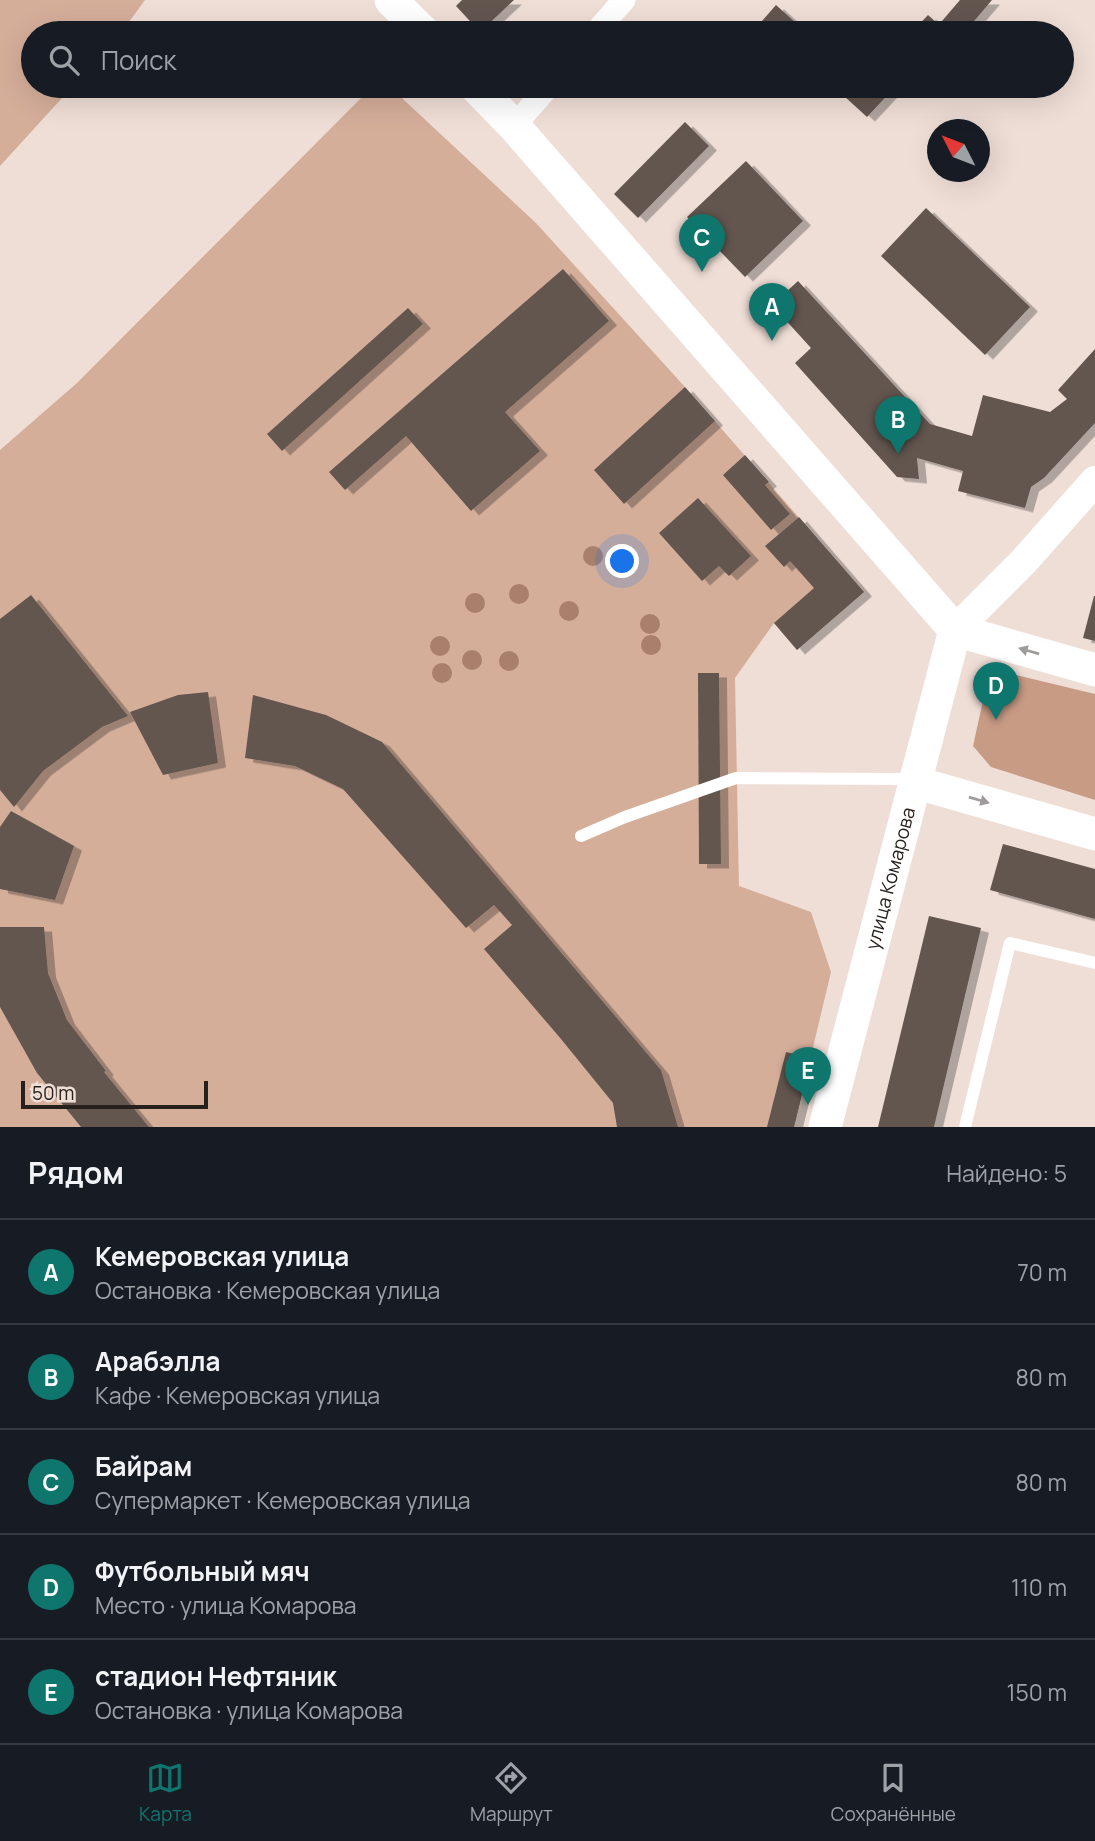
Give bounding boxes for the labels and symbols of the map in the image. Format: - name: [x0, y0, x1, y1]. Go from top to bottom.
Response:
- north arrow: [927, 119, 990, 182]
- pin: C: [679, 214, 725, 272]
- pin: A: [749, 283, 795, 341]
- pin: B: [875, 396, 921, 454]
- your location: [605, 544, 639, 578]
- one-way arrow: [1018, 645, 1040, 656]
- pin: D: [973, 662, 1019, 720]
- one-way arrow: [969, 796, 990, 806]
- street label: улица Комарова: [859, 804, 921, 952]
- pin: E: [785, 1047, 831, 1105]
- scale bar: [21, 1078, 208, 1110]

